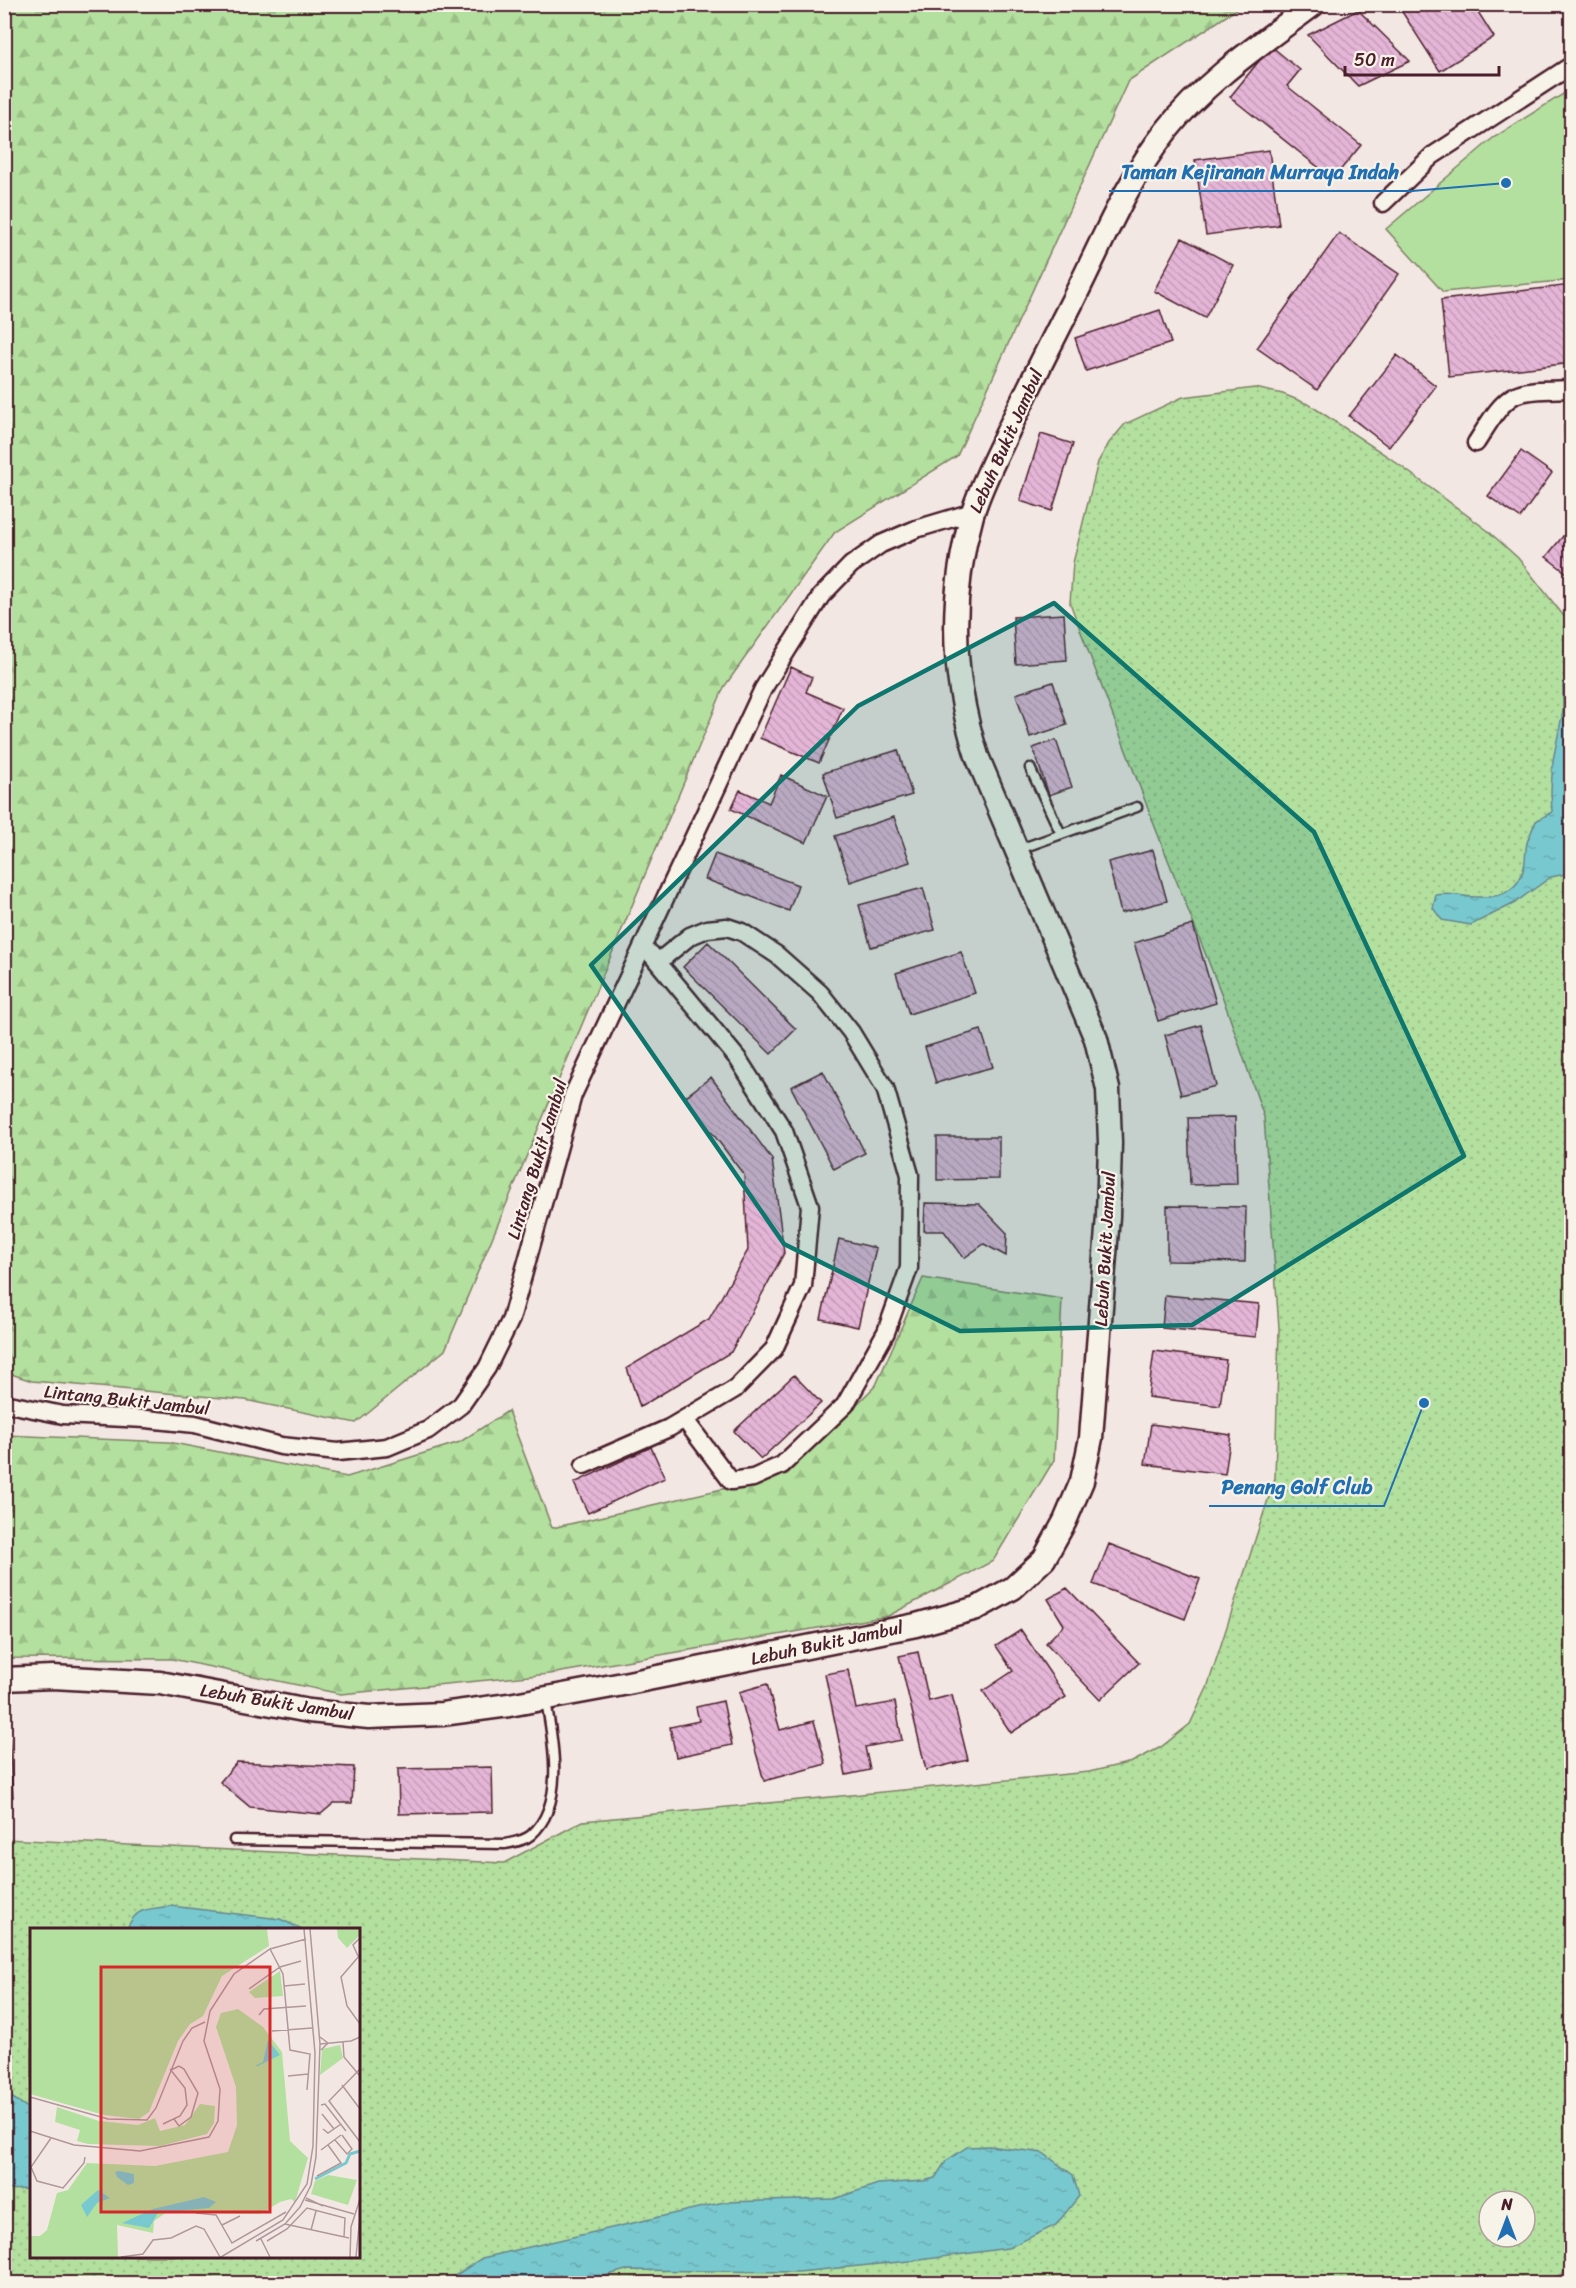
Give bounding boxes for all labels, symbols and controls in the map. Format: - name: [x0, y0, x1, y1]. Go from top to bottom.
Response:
- scale bar: [1345, 39, 1500, 77]
- text: 50 m: [1354, 44, 1395, 76]
- callout: Taman Kejiranan Murraya Indah: [1109, 153, 1412, 191]
- text: Taman Kejiranan Murraya Indah: [1121, 155, 1399, 190]
- street label: Lebuh Bukit Jambul: [960, 363, 1053, 518]
- street label: Lintang Bukit Jambul: [497, 1074, 577, 1243]
- street label: Lebuh Bukit Jambul: [1085, 1170, 1125, 1327]
- street label: Lintang Bukit Jambul: [42, 1375, 212, 1425]
- callout: Penang Golf Club: [1209, 1468, 1384, 1506]
- text: Penang Golf Club: [1221, 1470, 1373, 1505]
- street label: Lebuh Bukit Jambul: [748, 1611, 907, 1675]
- street label: Lebuh Bukit Jambul: [198, 1674, 357, 1730]
- inset map: [30, 1928, 360, 2258]
- north arrow: [1477, 2189, 1537, 2249]
- text: N: [1500, 2190, 1513, 2219]

